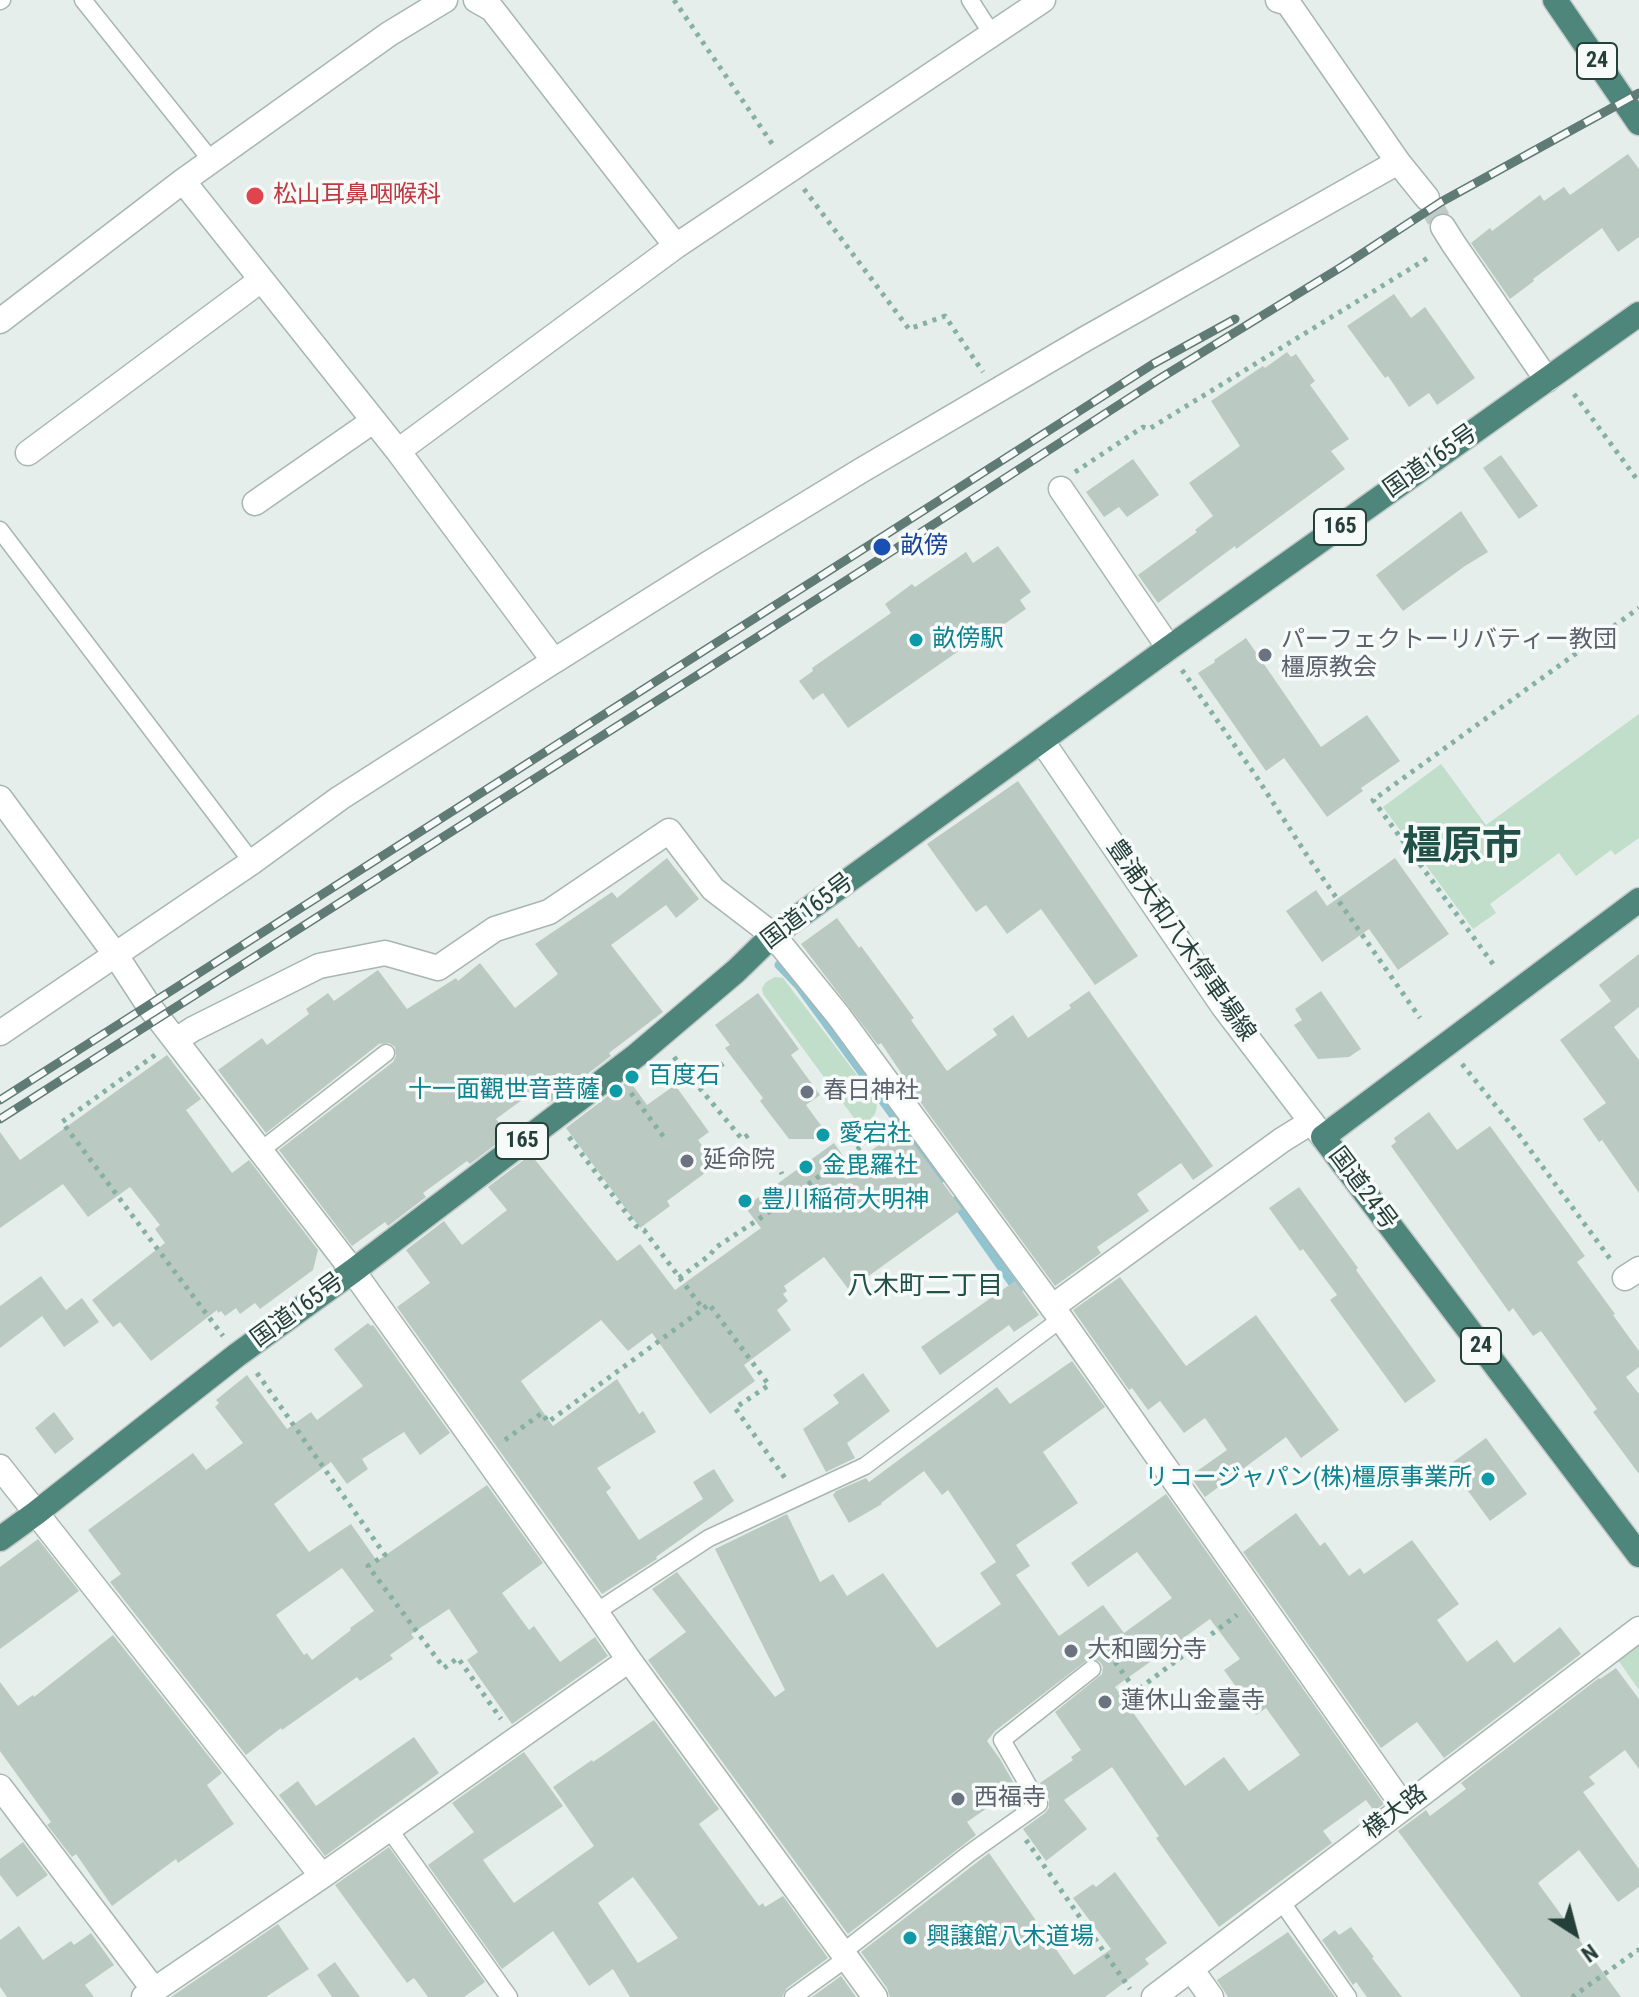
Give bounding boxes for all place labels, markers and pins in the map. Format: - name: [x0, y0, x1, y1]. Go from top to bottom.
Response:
- place label: 松山耳鼻咽喉科: [273, 182, 441, 210]
- marker: 松山耳鼻咽喉科: [244, 185, 266, 207]
- place label: 畝傍: [900, 533, 948, 561]
- marker: 畝傍: [871, 536, 893, 558]
- place label: 畝傍駅: [932, 626, 1004, 654]
- place label: パーフェクトーリバティー教団 橿原教会: [1281, 627, 1617, 683]
- marker: 畝傍駅: [907, 631, 925, 649]
- marker: パーフェクトーリバティー教団 橿原教会: [1256, 646, 1274, 664]
- place label: 百度石: [648, 1063, 720, 1091]
- marker: 百度石: [623, 1068, 641, 1086]
- place label: 十一面觀世音菩薩: [408, 1077, 600, 1105]
- place label: 春日神社: [823, 1078, 919, 1106]
- marker: 十一面觀世音菩薩: [607, 1082, 625, 1100]
- marker: 春日神社: [798, 1083, 816, 1101]
- place label: 愛宕社: [839, 1121, 911, 1149]
- marker: 愛宕社: [814, 1126, 832, 1144]
- place label: 延命院: [703, 1147, 775, 1175]
- marker: 延命院: [678, 1152, 696, 1170]
- place label: 金毘羅社: [822, 1153, 918, 1181]
- marker: 金毘羅社: [797, 1158, 815, 1176]
- place label: 豊川稲荷大明神: [761, 1187, 929, 1215]
- marker: 豊川稲荷大明神: [736, 1192, 754, 1210]
- place label: リコージャパン(株)橿原事業所: [1145, 1465, 1472, 1493]
- marker: リコージャパン(株)橿原事業所: [1479, 1470, 1497, 1488]
- place label: 大和國分寺: [1087, 1637, 1207, 1665]
- marker: 大和國分寺: [1062, 1642, 1080, 1660]
- place label: 蓮休山金臺寺: [1121, 1688, 1265, 1716]
- marker: 蓮休山金臺寺: [1096, 1693, 1114, 1711]
- place label: 西福寺: [974, 1785, 1046, 1813]
- marker: 西福寺: [949, 1790, 967, 1808]
- place label: 興譲館八木道場: [926, 1924, 1094, 1952]
- marker: 興譲館八木道場: [901, 1929, 919, 1947]

